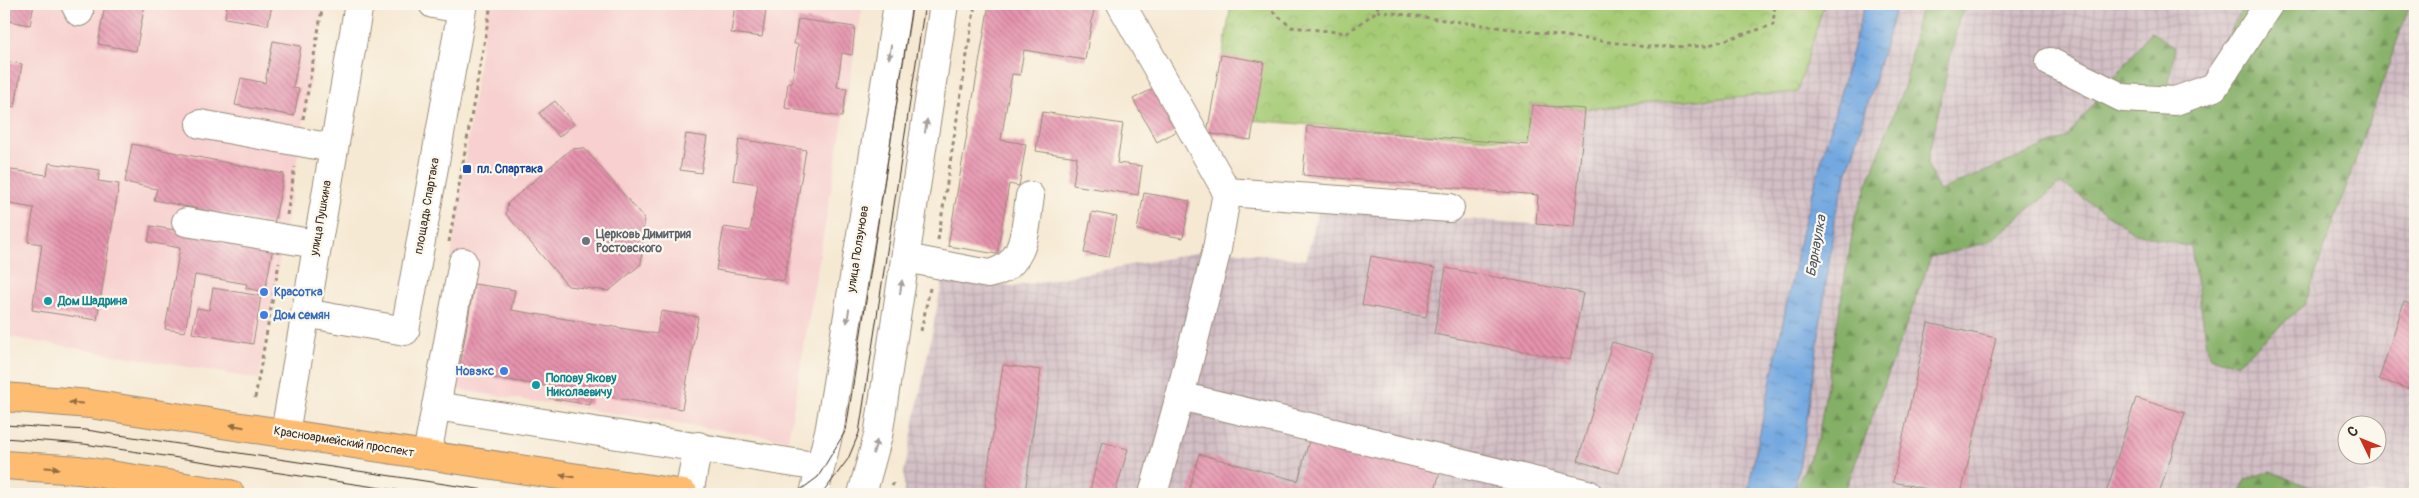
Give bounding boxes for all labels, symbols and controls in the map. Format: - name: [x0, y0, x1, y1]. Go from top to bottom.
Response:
- one-way arrow: [886, 44, 894, 60]
- one-way arrow: [922, 118, 930, 134]
- street label: площадь Спартака: [411, 156, 443, 255]
- place label: пл. Спартака: [477, 162, 543, 177]
- marker: пл. Спартака: [461, 163, 473, 175]
- street label: улица Пушкина: [307, 179, 335, 258]
- street label: улица Ползунова: [844, 204, 872, 294]
- water label: Барнаулка: [1802, 212, 1830, 278]
- place label: Церковь Димитрия Ростовского: [596, 227, 692, 256]
- marker: Церковь Димитрия Ростовского: [580, 235, 592, 247]
- one-way arrow: [897, 279, 905, 295]
- place label: Красотка: [274, 285, 323, 300]
- marker: Красотка: [258, 286, 270, 298]
- place label: Дом Шадрина: [57, 294, 128, 309]
- marker: Дом Шадрина: [42, 295, 54, 307]
- place label: Дом семян: [273, 308, 330, 323]
- one-way arrow: [843, 308, 851, 324]
- marker: Дом семян: [258, 309, 270, 321]
- place label: Новэкс: [455, 364, 494, 379]
- marker: Новэкс: [498, 365, 510, 377]
- place label: Попову Якову Николаевичу: [546, 371, 617, 400]
- marker: Попову Якову Николаевичу: [530, 379, 542, 391]
- one-way arrow: [68, 398, 84, 406]
- north arrow: [2336, 416, 2386, 466]
- one-way arrow: [229, 422, 245, 430]
- text: С: [2344, 422, 2362, 440]
- street label: Красноармейский проспект: [273, 423, 415, 461]
- one-way arrow: [871, 440, 879, 455]
- one-way arrow: [45, 465, 61, 473]
- one-way arrow: [558, 472, 574, 480]

